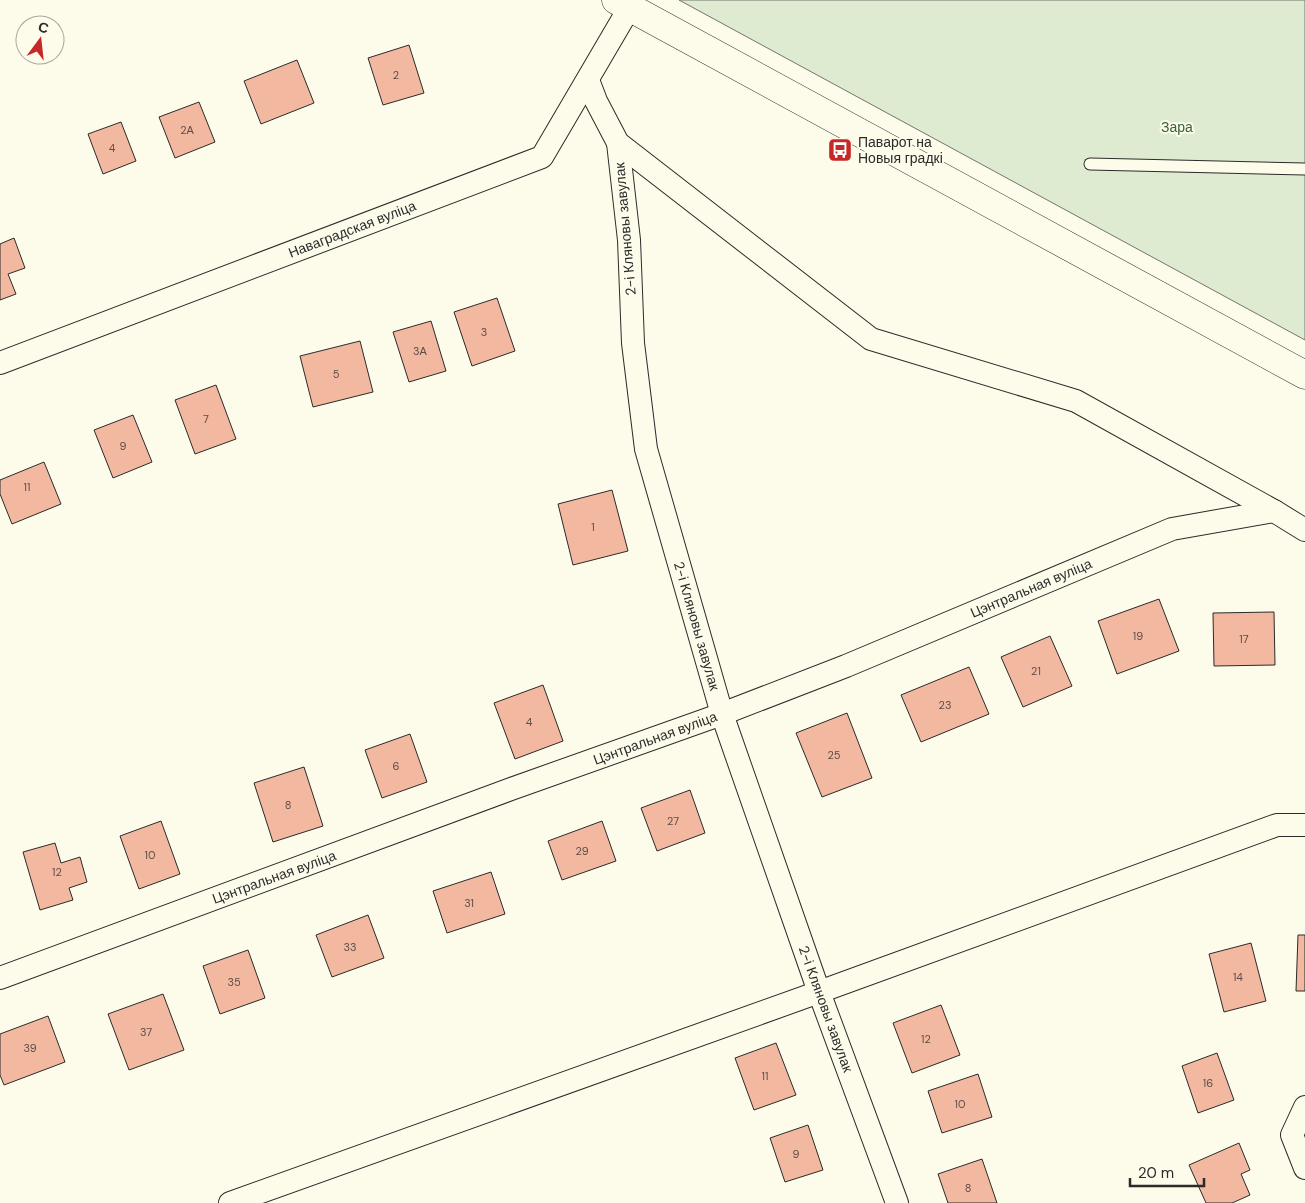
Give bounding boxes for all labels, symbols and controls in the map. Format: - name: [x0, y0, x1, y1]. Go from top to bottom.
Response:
- north arrow: [15, 15, 65, 65]
- text: С: [36, 17, 51, 37]
- house number: 2: [393, 68, 399, 82]
- park label: Зара: [1161, 118, 1193, 136]
- house number: 2А: [180, 123, 194, 137]
- place label: Паварот на Новыя градкі: [858, 133, 943, 167]
- bus stop icon: Паварот на Новыя градкі: [827, 137, 853, 163]
- house number: 4: [109, 141, 116, 155]
- street label: 2-і Кляновы завулак: [610, 161, 640, 296]
- street label: Наваградская вуліца: [286, 196, 419, 262]
- house number: 3: [481, 325, 487, 339]
- house number: 3А: [413, 344, 428, 358]
- house number: 5: [333, 367, 340, 381]
- house number: 7: [203, 412, 209, 426]
- house number: 9: [120, 439, 127, 453]
- house number: 11: [24, 480, 30, 494]
- house number: 1: [591, 520, 595, 534]
- street label: Цэнтральная вуліца: [967, 554, 1095, 622]
- street label: 2-і Кляновы завулак: [670, 559, 724, 693]
- house number: 19: [1133, 629, 1143, 643]
- house number: 17: [1239, 632, 1249, 646]
- house number: 21: [1031, 664, 1041, 678]
- house number: 23: [939, 698, 951, 712]
- street label: Цэнтральная вуліца: [591, 707, 720, 769]
- house number: 4: [526, 715, 533, 729]
- house number: 25: [827, 748, 841, 762]
- house number: 6: [393, 759, 400, 773]
- house number: 8: [285, 798, 291, 812]
- house number: 27: [667, 814, 679, 828]
- house number: 29: [575, 844, 589, 858]
- street label: Цэнтральная вуліца: [210, 846, 339, 908]
- house number: 10: [145, 848, 155, 862]
- house number: 12: [52, 865, 62, 879]
- house number: 31: [464, 896, 474, 910]
- house number: 33: [343, 940, 357, 954]
- street label: 2-і Кляновы завулак: [795, 943, 858, 1075]
- house number: 14: [1233, 970, 1243, 984]
- house number: 35: [227, 975, 241, 989]
- house number: 37: [140, 1025, 152, 1039]
- house number: 12: [921, 1032, 931, 1046]
- house number: 39: [23, 1041, 37, 1055]
- house number: 11: [762, 1069, 768, 1083]
- house number: 16: [1203, 1076, 1213, 1090]
- house number: 10: [955, 1097, 965, 1111]
- house number: 9: [793, 1147, 800, 1161]
- scale bar: [1130, 1156, 1204, 1188]
- text: 20 m: [1138, 1163, 1174, 1183]
- house number: 8: [965, 1181, 971, 1195]

